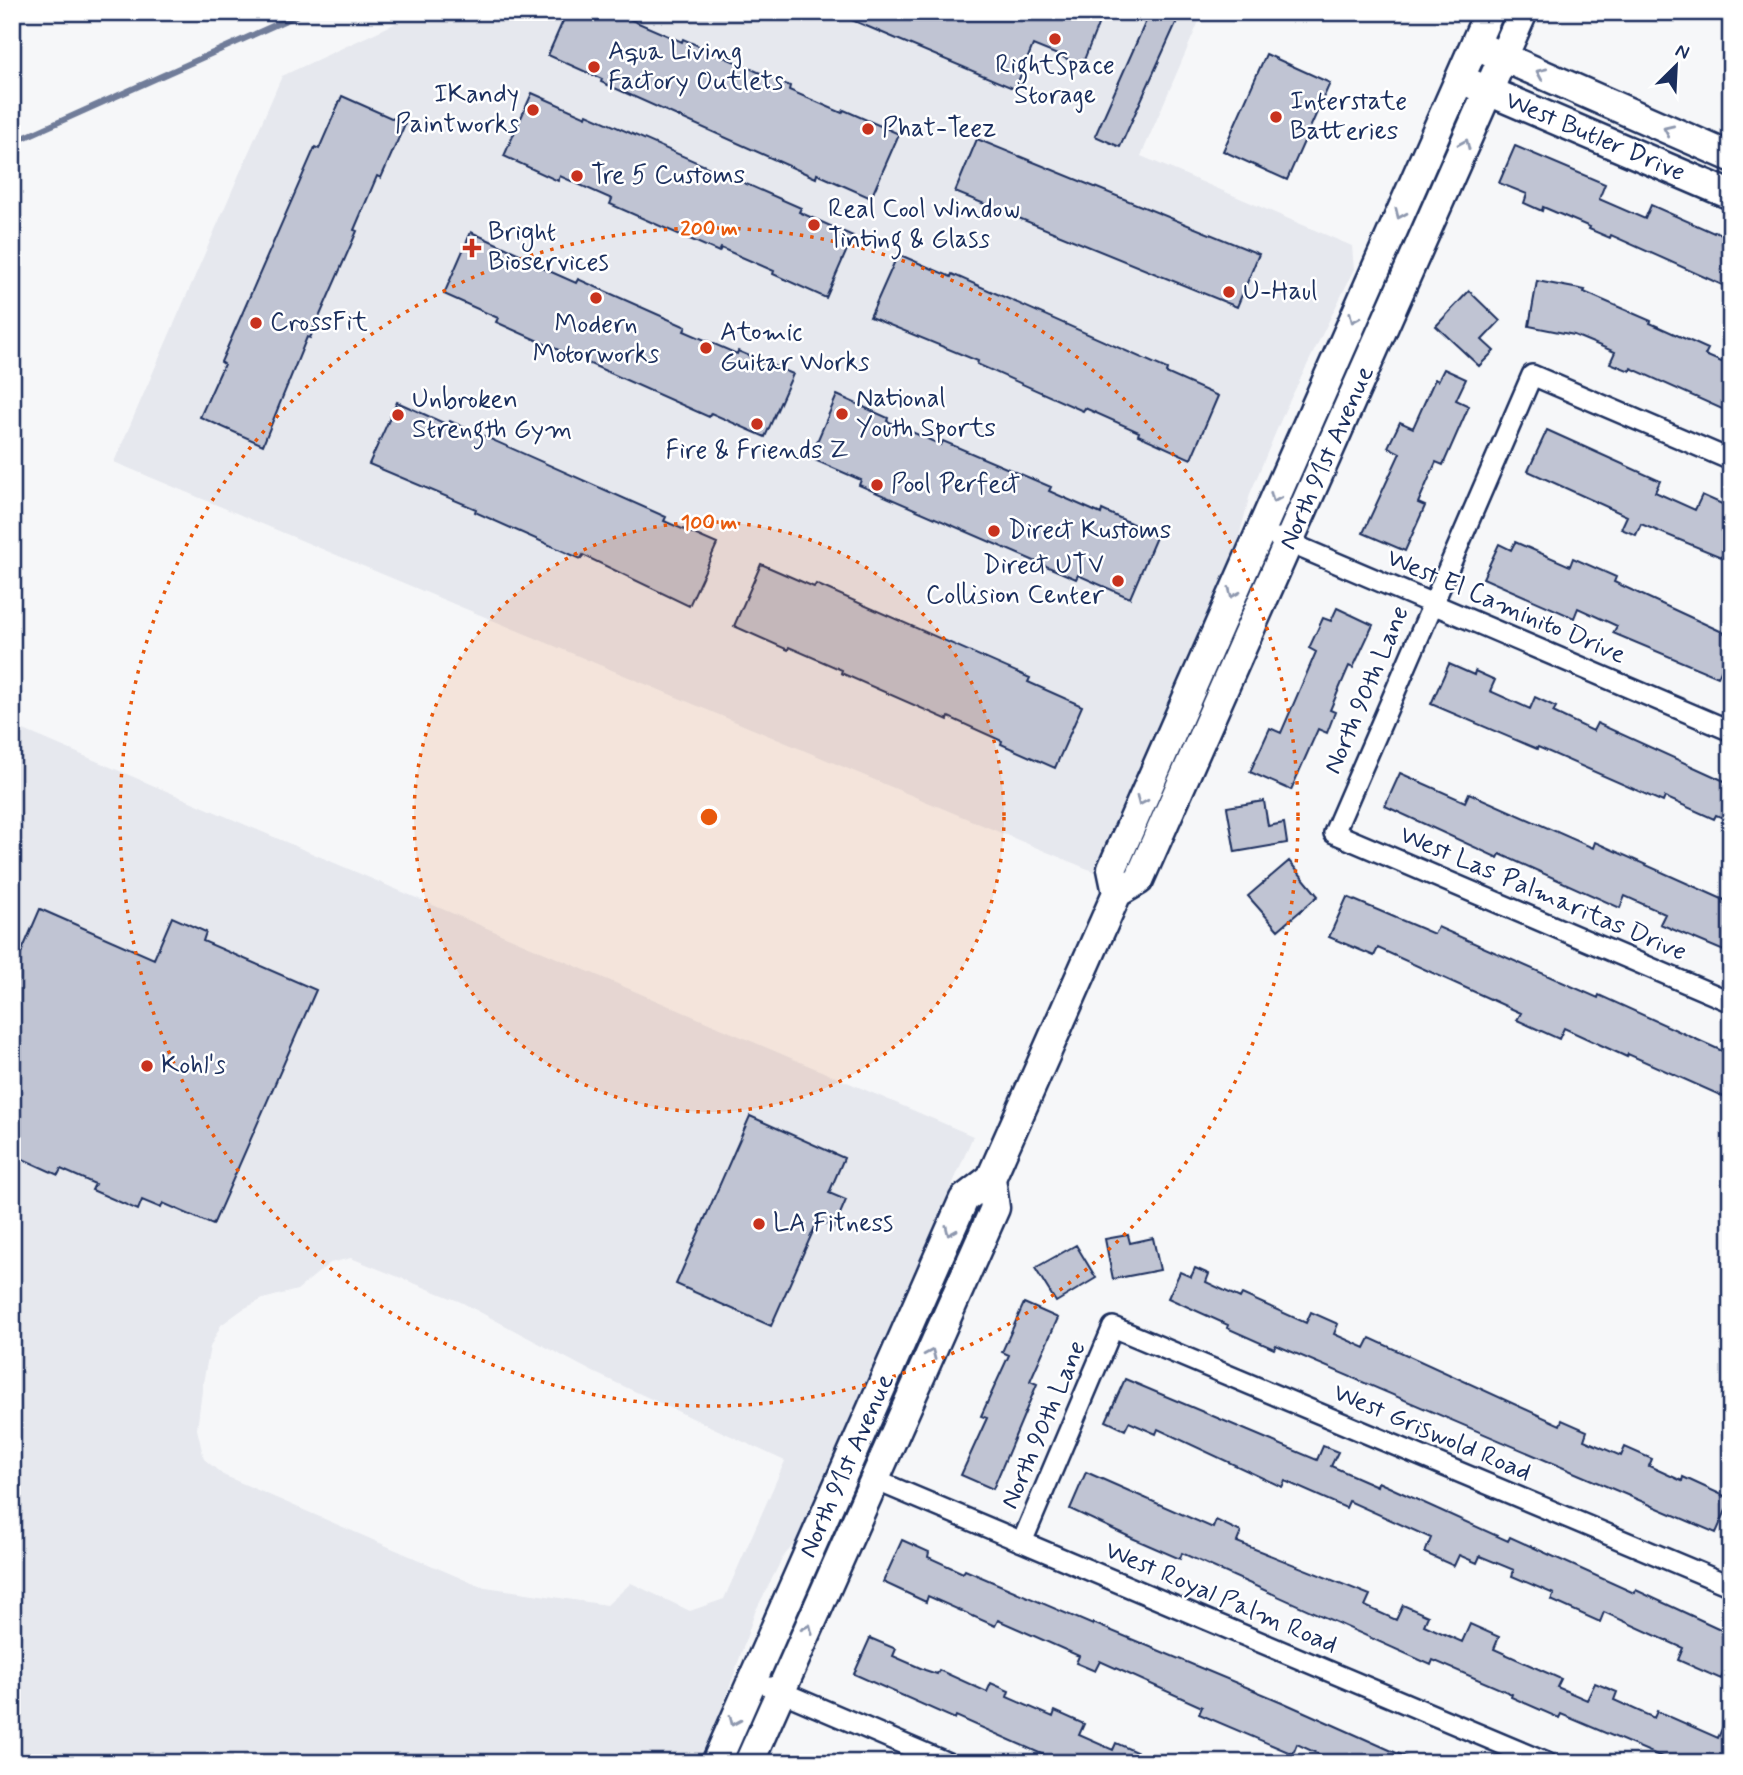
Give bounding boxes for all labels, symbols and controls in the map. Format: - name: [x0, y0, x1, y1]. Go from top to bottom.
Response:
- marker: RightSpace Storage: [1047, 31, 1063, 47]
- north arrow: [1642, 32, 1712, 102]
- place label: Aqua Living Factory Outlets: [608, 35, 784, 99]
- text: N: [1671, 38, 1693, 66]
- place label: RightSpace Storage: [995, 49, 1115, 113]
- marker: Aqua Living Factory Outlets: [586, 59, 602, 75]
- one-way arrow: [1536, 67, 1549, 81]
- place label: IKandy Paintworks: [395, 78, 519, 142]
- street label: West Butler Drive: [1500, 84, 1690, 190]
- place label: Interstate Batteries: [1290, 85, 1407, 149]
- marker: IKandy Paintworks: [525, 102, 541, 118]
- marker: Interstate Batteries: [1268, 109, 1284, 125]
- place label: Phat-Teez: [882, 112, 996, 146]
- marker: Phat-Teez: [860, 121, 876, 137]
- one-way arrow: [1663, 124, 1675, 138]
- one-way arrow: [1457, 139, 1471, 152]
- place label: Tre 5 Customs: [591, 159, 745, 193]
- marker: Tre 5 Customs: [569, 168, 585, 184]
- place label: Real Cool Window Tinting & Glass: [828, 193, 1020, 260]
- one-way arrow: [1394, 206, 1408, 219]
- text: 200 m: [680, 215, 738, 243]
- place label: Bright Bioservices: [488, 216, 609, 280]
- marker: Real Cool Window Tinting & Glass: [806, 217, 822, 233]
- marker: Bright Bioservices: [462, 238, 482, 258]
- place label: U-Haul: [1243, 275, 1317, 309]
- marker: U-Haul: [1221, 284, 1237, 300]
- marker: Modern Motorworks: [588, 290, 604, 306]
- place label: CrossFit: [270, 306, 368, 340]
- place label: Modern Motorworks: [533, 308, 659, 372]
- one-way arrow: [1348, 311, 1362, 323]
- marker: CrossFit: [248, 315, 264, 331]
- place label: Atomic Guitar Works: [720, 316, 869, 380]
- marker: Atomic Guitar Works: [698, 340, 714, 356]
- street label: North 91st Avenue: [1271, 361, 1383, 555]
- place label: National Youth Sports: [856, 382, 996, 446]
- place label: Unbroken Strength Gym: [412, 383, 572, 450]
- marker: National Youth Sports: [834, 406, 850, 422]
- marker: Unbroken Strength Gym: [390, 407, 406, 423]
- marker: Fire & Friends Z: [749, 416, 765, 432]
- place label: Fire & Friends Z: [666, 434, 849, 468]
- place label: Pool Perfect: [891, 468, 1020, 502]
- marker: Pool Perfect: [869, 477, 885, 493]
- one-way arrow: [1270, 491, 1284, 503]
- text: 100 m: [681, 509, 737, 537]
- place label: Direct Kustoms: [1008, 514, 1171, 548]
- marker: Direct Kustoms: [986, 523, 1002, 539]
- street label: West El Caminito Drive: [1381, 541, 1631, 673]
- place label: Direct UTV Collision Center: [926, 549, 1105, 613]
- marker: Direct UTV Collision Center: [1110, 573, 1126, 589]
- one-way arrow: [1227, 586, 1241, 598]
- street label: North 90th Lane: [1316, 601, 1418, 779]
- one-way arrow: [1136, 794, 1150, 806]
- centre of rings: [697, 805, 721, 829]
- street label: West Las Palmaritas Drive: [1394, 818, 1692, 970]
- place label: Kohl's: [161, 1049, 226, 1083]
- marker: Kohl's: [139, 1058, 155, 1074]
- place label: LA Fitness: [773, 1207, 893, 1241]
- marker: LA Fitness: [751, 1216, 767, 1232]
- one-way arrow: [945, 1224, 959, 1236]
- street label: North 90th Lane: [993, 1336, 1095, 1514]
- one-way arrow: [923, 1349, 937, 1362]
- street label: North 91st Avenue: [791, 1369, 903, 1563]
- street label: West Griswold Road: [1328, 1376, 1536, 1490]
- street label: West Royal Palm Road: [1100, 1534, 1342, 1662]
- one-way arrow: [800, 1624, 814, 1637]
- one-way arrow: [728, 1714, 742, 1727]

